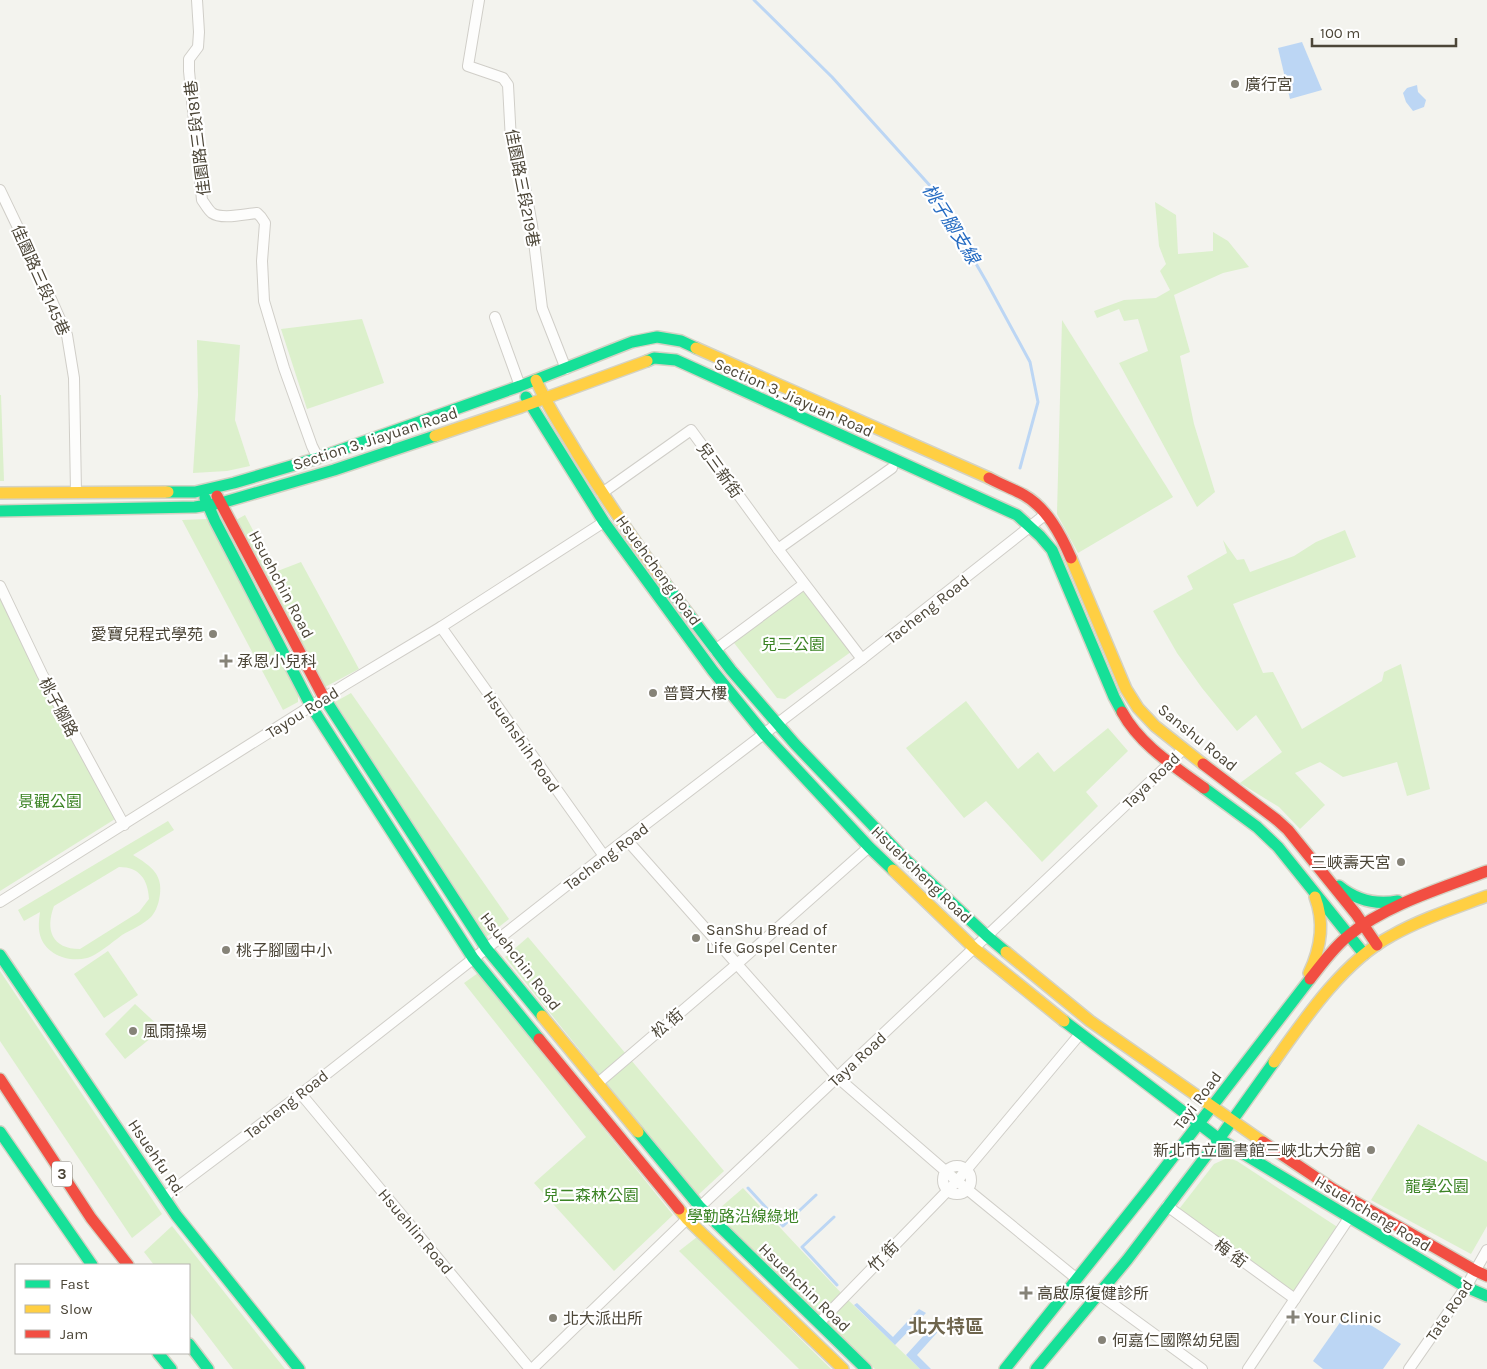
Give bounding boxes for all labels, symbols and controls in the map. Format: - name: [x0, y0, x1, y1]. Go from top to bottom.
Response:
- scale bar: [1312, 15, 1456, 47]
- text: 100 m: [1320, 24, 1360, 42]
- place label: 廣行宮: [1245, 75, 1293, 94]
- marker: 廣行宮: [1229, 78, 1241, 90]
- street label: 佳園路三段181巷: [181, 79, 214, 197]
- street label: 佳園路三段219巷: [502, 127, 543, 249]
- water label: 桃子腳支線: [918, 180, 985, 270]
- street label: 佳園路三段145巷: [8, 222, 73, 339]
- street label: Section 3, Jiayuan Road: [711, 354, 876, 441]
- street label: Section 3, Jiayuan Road: [290, 403, 460, 474]
- street label: 兒三新街: [693, 439, 746, 502]
- street label: Hsuehcheng Road: [612, 511, 705, 629]
- street label: Hsuehchin Road: [245, 527, 318, 642]
- street label: Tacheng Road: [882, 571, 973, 648]
- place label: 愛寶兒程式學苑: [91, 625, 203, 644]
- marker: 愛寶兒程式學苑: [207, 628, 219, 640]
- park label: 兒三公園: [761, 635, 825, 654]
- place label: 承恩小兒科: [237, 652, 317, 671]
- marker: 承恩小兒科: [219, 654, 233, 668]
- street label: 桃子腳路: [35, 675, 82, 740]
- street label: Tayou Road: [262, 683, 342, 742]
- place label: 普賢大樓: [663, 684, 727, 703]
- street label: Hsuehshih Road: [479, 687, 564, 796]
- marker: 普賢大樓: [647, 687, 659, 699]
- street label: Sanshu Road: [1154, 700, 1241, 775]
- street label: Taya Road: [1119, 748, 1184, 812]
- park label: 景觀公園: [18, 792, 82, 811]
- street label: Tacheng Road: [560, 818, 652, 894]
- street label: Hsuehcheng Road: [868, 822, 976, 927]
- place label: 三峽壽天宮: [1311, 853, 1391, 872]
- marker: 三峽壽天宮: [1395, 856, 1407, 868]
- street label: Hsuehchin Road: [476, 908, 565, 1014]
- place label: SanShu Bread of Life Gospel Center: [706, 920, 837, 957]
- marker: SanShu Bread of Life Gospel Center: [690, 932, 702, 944]
- place label: 桃子腳國中小: [236, 941, 332, 960]
- marker: 桃子腳國中小: [220, 944, 232, 956]
- street label: 松 街: [647, 1005, 687, 1042]
- place label: 風雨操場: [143, 1022, 207, 1041]
- marker: 風雨操場: [127, 1025, 139, 1037]
- street label: Taya Road: [824, 1028, 890, 1091]
- street label: Tacheng Road: [241, 1066, 332, 1143]
- street label: Tayi Road: [1169, 1067, 1226, 1133]
- street label: Hsuehfu Rd.: [124, 1116, 189, 1199]
- place label: 新北市立圖書館三峽北大分館: [1153, 1141, 1361, 1160]
- marker: 新北市立圖書館三峽北大分館: [1365, 1144, 1377, 1156]
- road number: 3: [52, 1162, 72, 1186]
- street label: Hsuehcheng Road: [1311, 1171, 1434, 1256]
- park label: 龍學公園: [1405, 1177, 1469, 1196]
- street label: Hsuehlin Road: [374, 1185, 457, 1278]
- park label: 兒二森林公園: [543, 1186, 639, 1205]
- park label: 學勤路沿線綠地: [687, 1207, 799, 1226]
- street label: 梅 街: [1211, 1235, 1251, 1272]
- street label: 竹 街: [864, 1237, 903, 1276]
- street label: Hsuehchin Road: [755, 1239, 854, 1336]
- legend: [15, 1264, 190, 1354]
- text: Fast: [60, 1275, 90, 1293]
- street label: Tate Road: [1422, 1276, 1477, 1345]
- place label: 高啟原復健診所: [1037, 1284, 1149, 1303]
- marker: 高啟原復健診所: [1019, 1286, 1033, 1300]
- text: Slow: [60, 1300, 92, 1318]
- place label: Your Clinic: [1304, 1308, 1382, 1327]
- place label: 北大派出所: [563, 1309, 643, 1328]
- marker: Your Clinic: [1286, 1310, 1300, 1324]
- marker: 北大派出所: [547, 1312, 559, 1324]
- district label: 北大特區: [908, 1316, 984, 1338]
- text: Jam: [60, 1325, 88, 1343]
- place label: 何嘉仁國際幼兒園: [1112, 1331, 1240, 1350]
- marker: 何嘉仁國際幼兒園: [1096, 1334, 1108, 1346]

